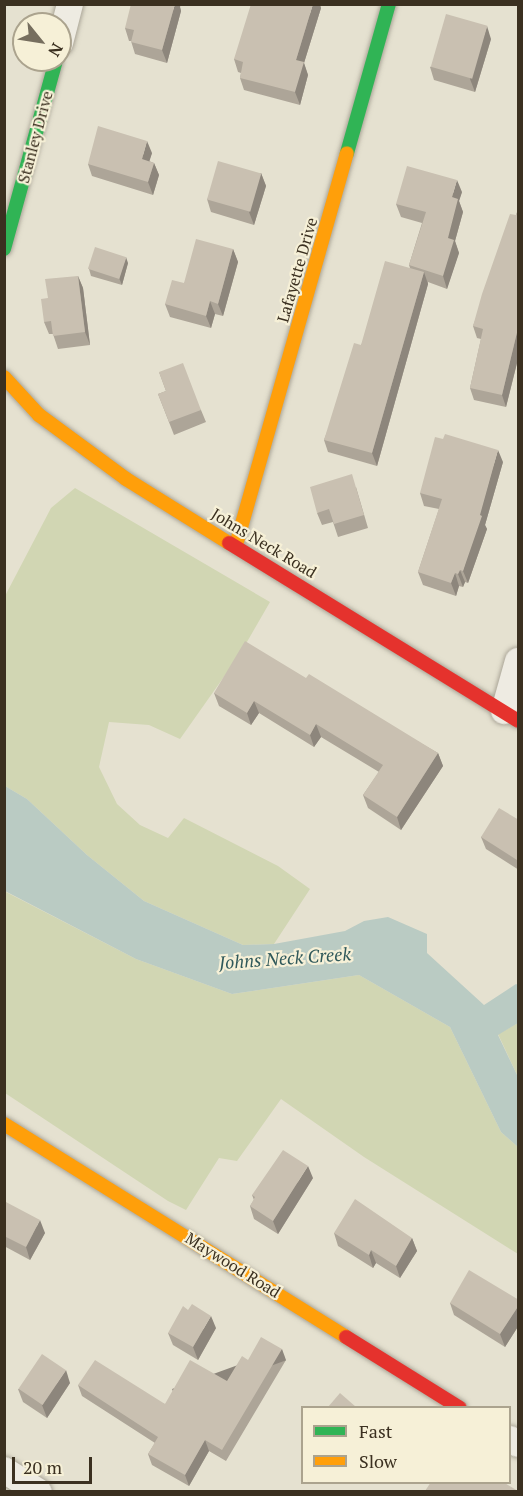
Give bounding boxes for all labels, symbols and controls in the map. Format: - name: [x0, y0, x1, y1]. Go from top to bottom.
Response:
- north arrow: [12, 12, 72, 72]
- text: N: [43, 39, 68, 61]
- street label: Stanley Drive: [13, 89, 57, 185]
- street label: Lafayette Drive: [273, 215, 321, 325]
- street label: Johns Neck Road: [208, 504, 320, 582]
- water label: Johns Neck Creek: [218, 943, 352, 973]
- street label: Maywood Road: [182, 1228, 284, 1302]
- legend: [301, 1406, 511, 1484]
- text: Fast: [359, 1419, 392, 1443]
- scale bar: [15, 1445, 94, 1483]
- text: Slow: [359, 1449, 397, 1473]
- text: 20 m: [23, 1455, 62, 1479]

